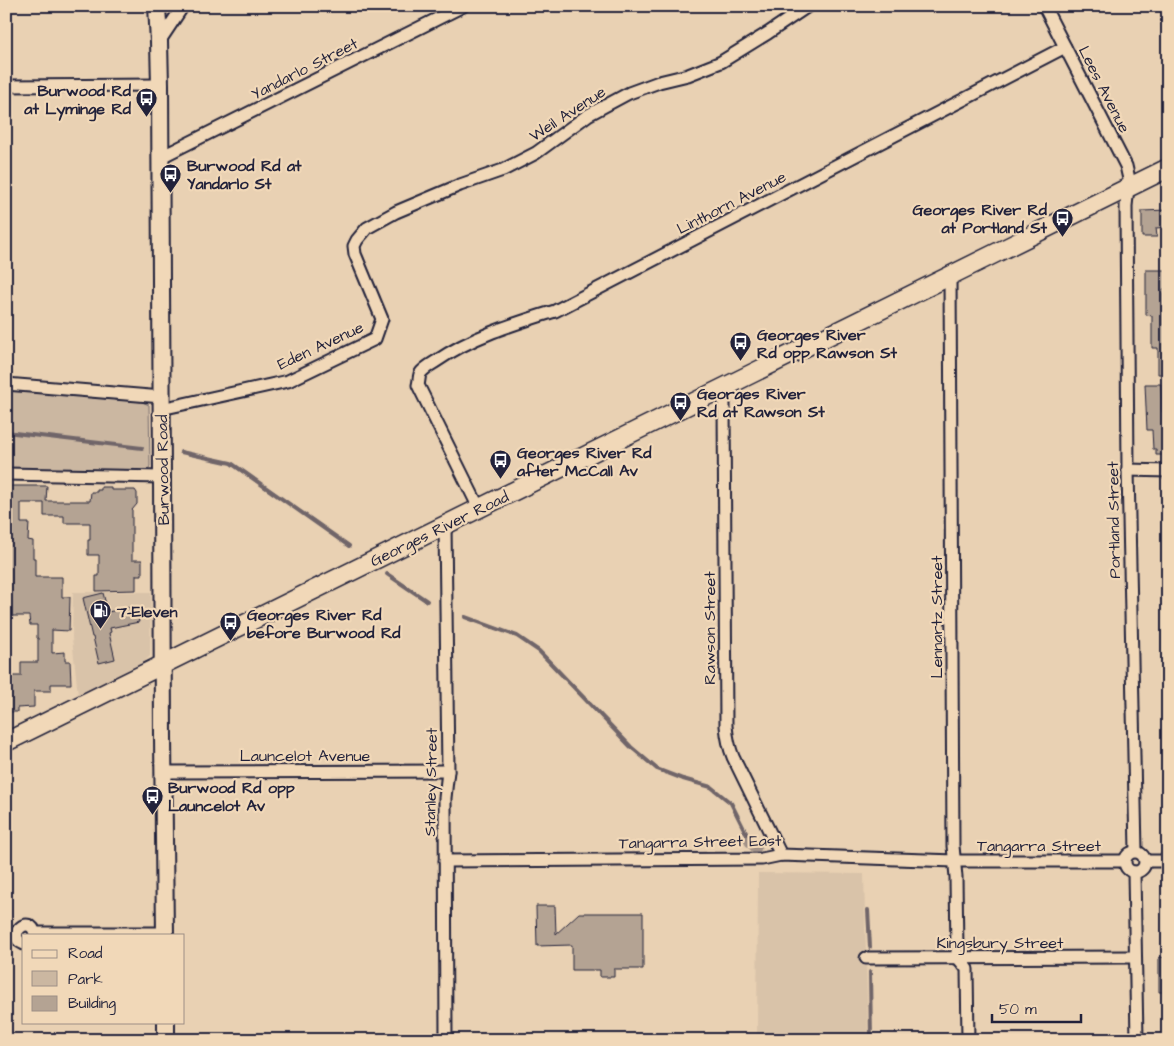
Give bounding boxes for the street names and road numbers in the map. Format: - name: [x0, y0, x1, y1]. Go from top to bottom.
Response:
- street label: Yandarlo Street: [247, 32, 362, 105]
- street label: Lees Avenue: [1073, 42, 1136, 137]
- street label: Weil Avenue: [525, 81, 610, 147]
- street label: Linthorn Avenue: [673, 166, 790, 240]
- street label: Eden Avenue: [274, 316, 367, 375]
- street label: Burwood Road: [151, 414, 175, 525]
- street label: Portland Street: [1102, 461, 1126, 579]
- street label: Georges River Road: [366, 486, 513, 573]
- street label: Lennartz Street: [926, 555, 948, 678]
- street label: Rawson Street: [699, 571, 721, 685]
- street label: Stanley Street: [419, 727, 444, 837]
- street label: Launcelot Avenue: [240, 745, 371, 767]
- street label: Tangarra Street East: [619, 830, 782, 855]
- street label: Tangarra Street: [977, 835, 1102, 858]
- street label: Kingsbury Street: [937, 932, 1064, 955]

